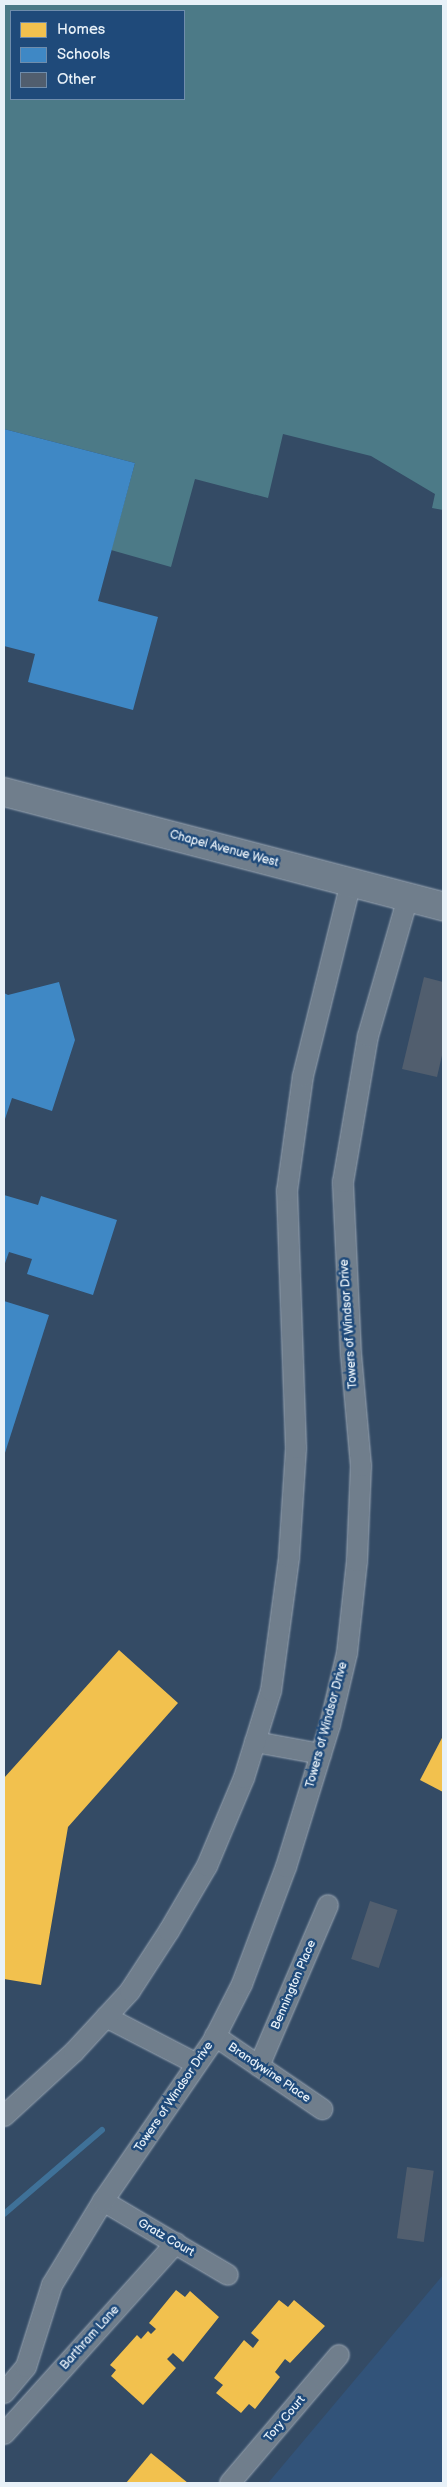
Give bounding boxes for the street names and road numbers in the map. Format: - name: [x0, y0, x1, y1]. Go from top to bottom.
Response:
- street label: Chapel Avenue West: [168, 827, 280, 871]
- street label: Towers of Windsor Drive: [337, 1258, 361, 1390]
- street label: Towers of Windsor Drive: [303, 1660, 351, 1790]
- street label: Bennington Place: [269, 1938, 319, 2032]
- street label: Towers of Windsor Drive: [132, 2039, 216, 2155]
- street label: Brandywine Place: [225, 2040, 313, 2106]
- street label: Gratz Court: [135, 2216, 197, 2260]
- street label: Barthram Lane: [58, 2303, 122, 2373]
- street label: Tory Court: [261, 2393, 309, 2445]

